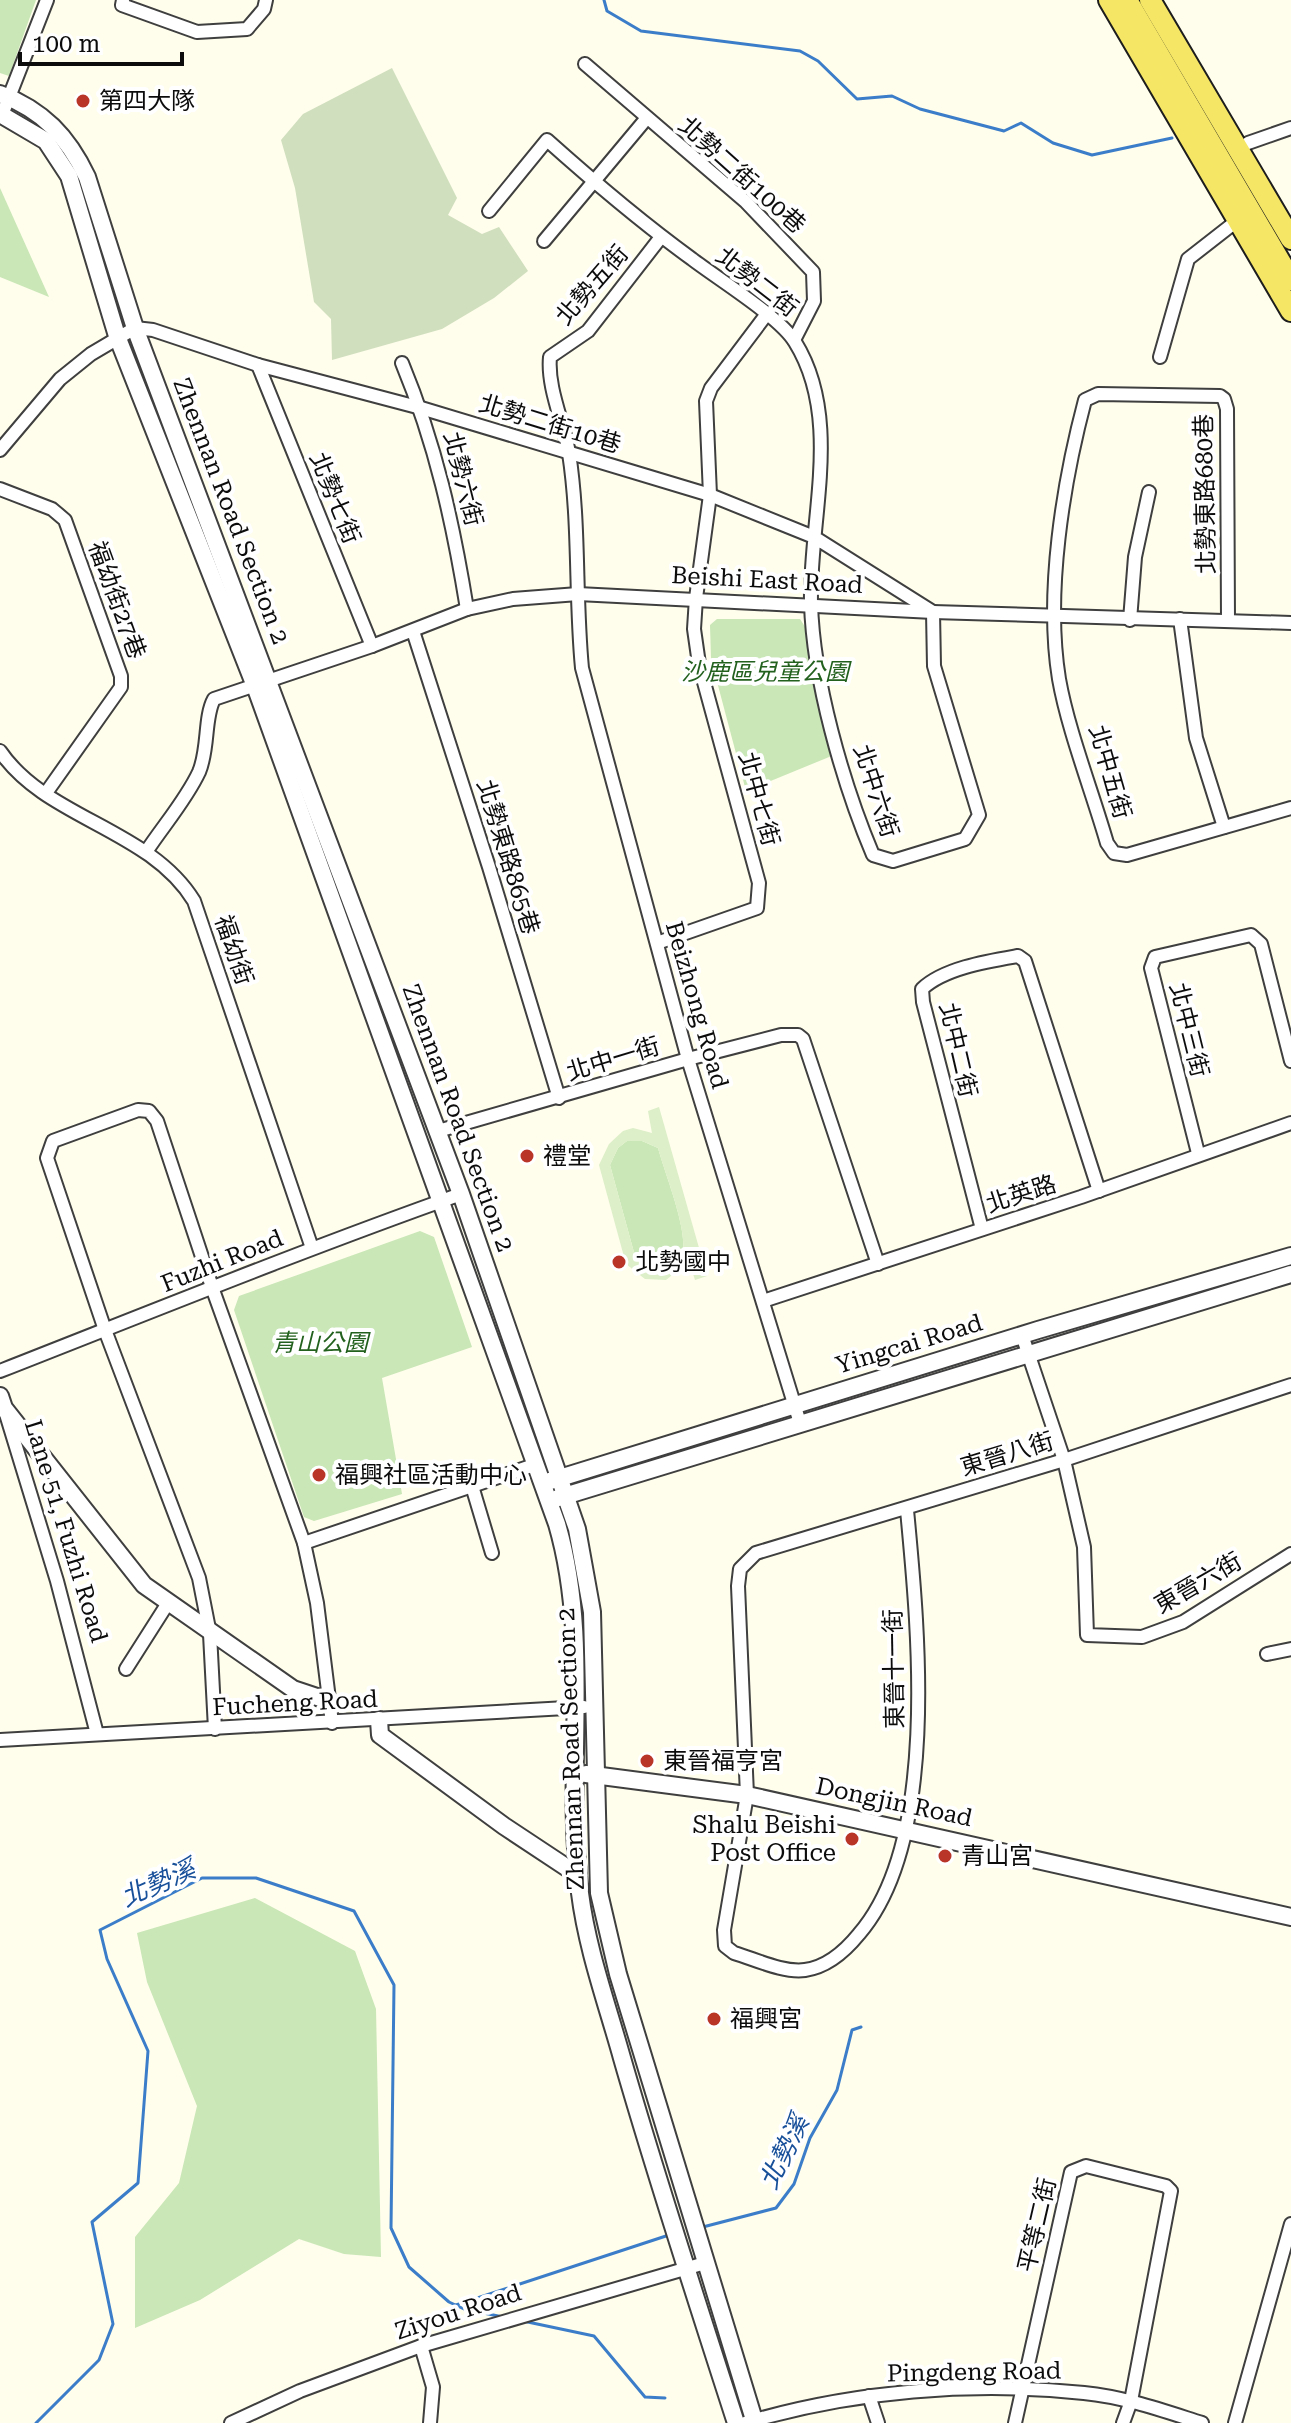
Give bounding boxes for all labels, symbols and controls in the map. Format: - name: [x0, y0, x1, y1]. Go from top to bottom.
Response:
- scale bar: [20, 16, 182, 66]
- text: 100 m: [32, 30, 100, 58]
- place label: 第四大隊: [99, 87, 195, 115]
- marker: 第四大隊: [74, 92, 92, 110]
- street label: 北勢二街100巷: [673, 111, 811, 239]
- street label: 北勢五街: [550, 240, 634, 330]
- street label: 北勢二街: [711, 241, 803, 323]
- street label: Zhennan Road Section 2: [167, 374, 295, 648]
- street label: 北勢二街10巷: [476, 389, 624, 459]
- street label: 北勢東路680巷: [1190, 414, 1220, 574]
- street label: 北勢六街: [438, 429, 488, 529]
- street label: 北勢七街: [304, 448, 366, 548]
- street label: 福幼街27巷: [83, 537, 151, 663]
- street label: Beishi East Road: [671, 561, 863, 599]
- park label: 沙鹿區兒童公園: [681, 658, 852, 686]
- street label: 北中五街: [1083, 722, 1137, 822]
- street label: 北中六街: [848, 741, 904, 841]
- street label: 北中七街: [733, 749, 785, 849]
- street label: 北勢東路865巷: [471, 776, 545, 938]
- street label: 福幼街: [209, 911, 259, 989]
- street label: Beizhong Road: [660, 918, 734, 1092]
- street label: Zhennan Road Section 2: [397, 980, 519, 1256]
- street label: 北中三街: [1164, 980, 1214, 1080]
- street label: 北中二街: [934, 1000, 982, 1100]
- street label: 北中一街: [563, 1032, 663, 1086]
- place label: 禮堂: [543, 1142, 591, 1170]
- marker: 禮堂: [518, 1147, 536, 1165]
- street label: 北英路: [982, 1170, 1060, 1218]
- street label: Fuzhi Road: [157, 1224, 287, 1298]
- place label: 北勢國中: [635, 1248, 731, 1276]
- marker: 北勢國中: [610, 1253, 628, 1271]
- street label: Yingcai Road: [832, 1308, 986, 1380]
- park label: 青山公園: [272, 1329, 371, 1357]
- street label: Lane 51, Fuzhi Road: [19, 1416, 113, 1646]
- street label: 東晉八街: [957, 1427, 1057, 1481]
- place label: 福興社區活動中心: [335, 1461, 527, 1489]
- marker: 福興社區活動中心: [310, 1466, 328, 1484]
- street label: 東晉六街: [1149, 1547, 1247, 1619]
- street label: Zhennan Road Section 2: [552, 1607, 590, 1891]
- street label: 東晉十一街: [879, 1609, 909, 1729]
- street label: Fucheng Road: [212, 1685, 378, 1721]
- place label: 東晉福亨宮: [663, 1747, 783, 1775]
- marker: 東晉福亨宮: [638, 1752, 656, 1770]
- street label: Dongjin Road: [813, 1772, 975, 1832]
- place label: Shalu Beishi Post Office: [692, 1811, 836, 1867]
- marker: Shalu Beishi Post Office: [843, 1830, 861, 1848]
- place label: 青山宮: [961, 1842, 1033, 1870]
- marker: 青山宮: [936, 1847, 954, 1865]
- water label: 北勢溪: [116, 1852, 203, 1913]
- place label: 福興宮: [730, 2005, 802, 2033]
- marker: 福興宮: [705, 2010, 723, 2028]
- water label: 北勢溪: [753, 2107, 816, 2194]
- street label: 平等二街: [1013, 2175, 1061, 2275]
- street label: Ziyou Road: [391, 2278, 525, 2346]
- street label: Pingdeng Road: [887, 2356, 1061, 2388]

